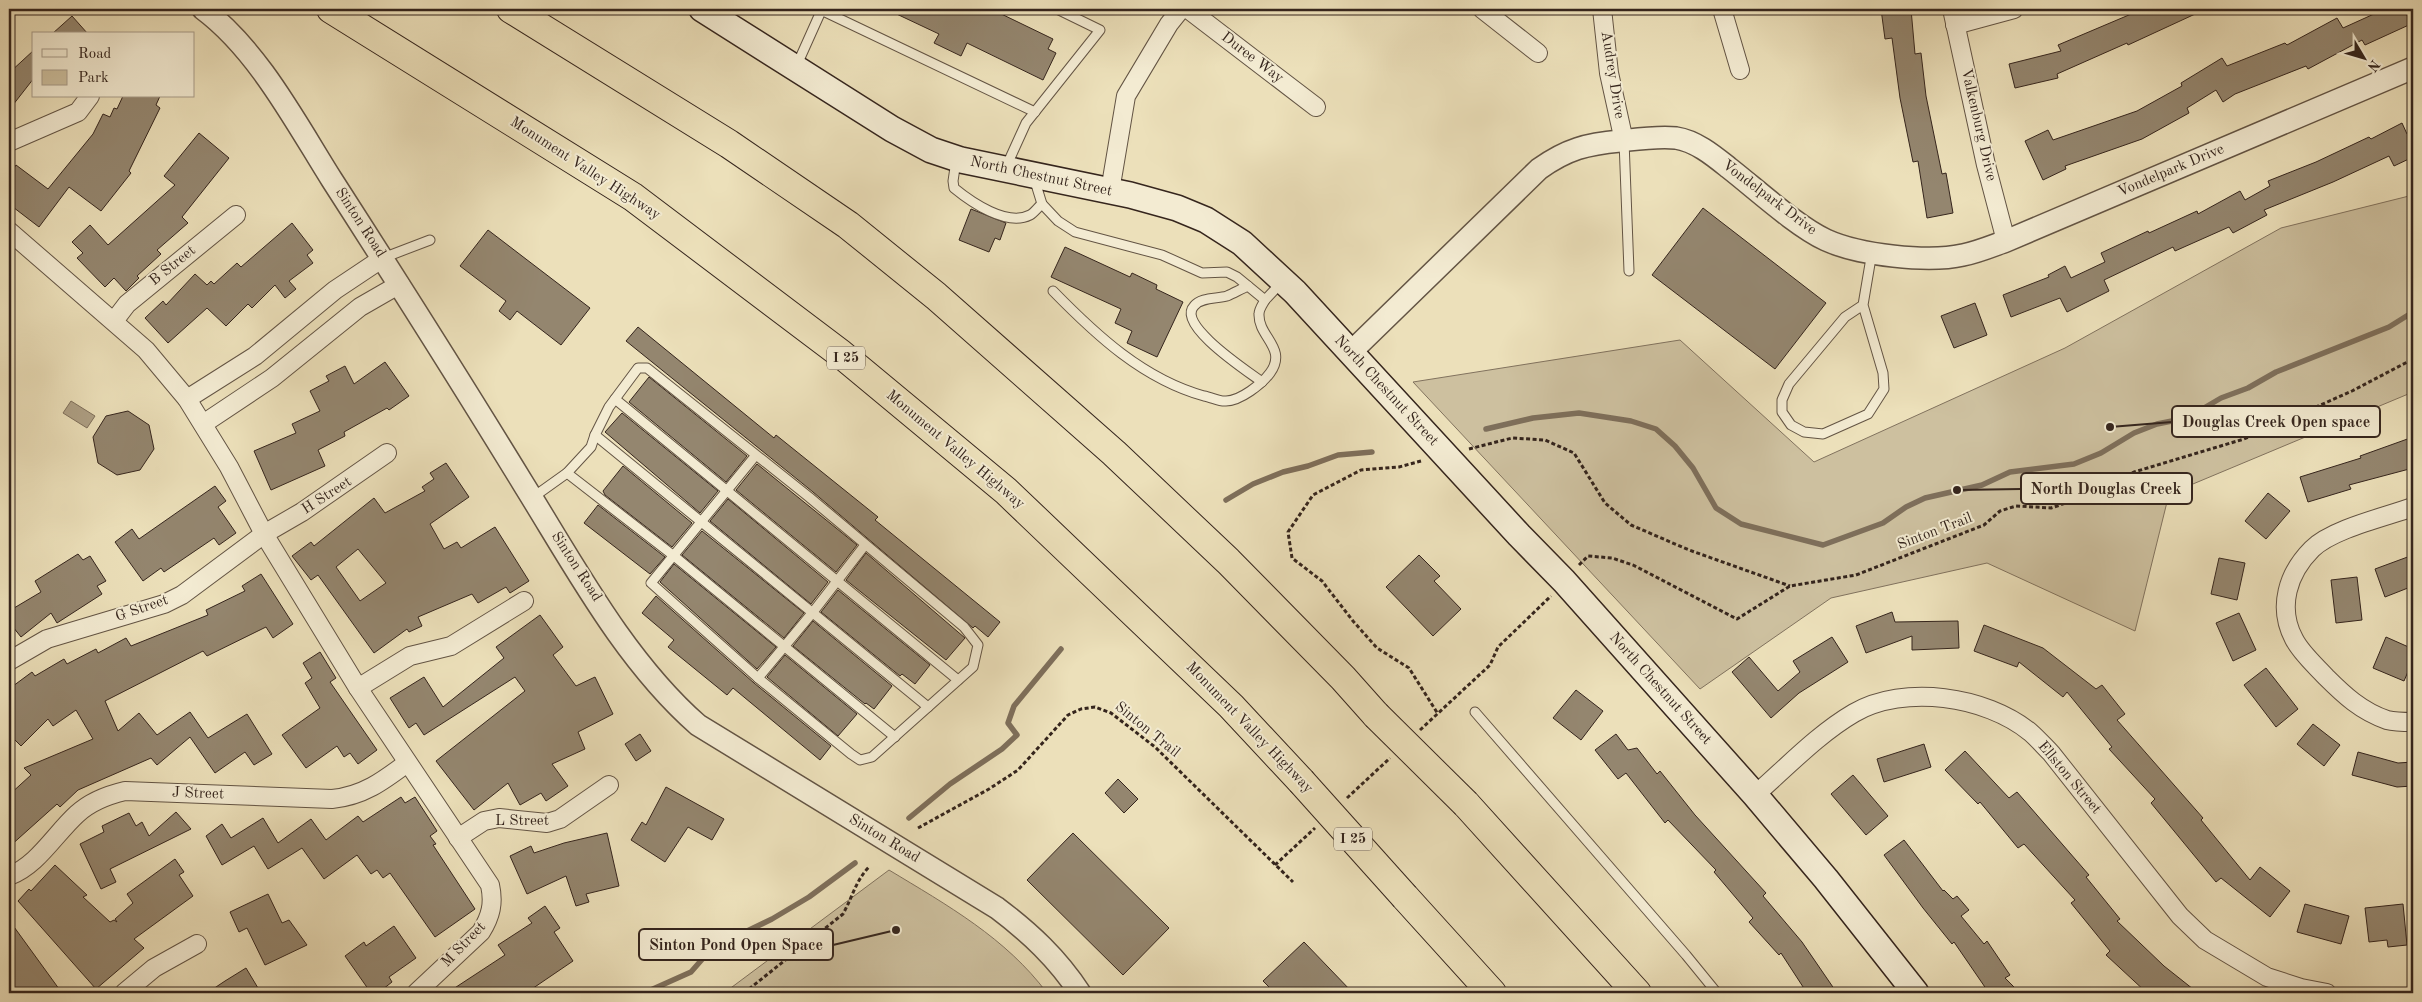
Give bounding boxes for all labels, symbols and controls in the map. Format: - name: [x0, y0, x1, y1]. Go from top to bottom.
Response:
- street label: Duree Way: [1218, 30, 1286, 86]
- street label: Audrey Drive: [1598, 30, 1626, 120]
- legend: [32, 32, 195, 98]
- north arrow: [2340, 32, 2390, 82]
- text: Road: [78, 47, 112, 62]
- text: N: [2364, 57, 2382, 74]
- street label: Valkenburg Drive: [1958, 67, 1998, 183]
- text: Park: [78, 71, 109, 86]
- street label: Monument Valley Highway: [507, 115, 663, 223]
- street label: Vondelpark Drive: [2116, 142, 2226, 200]
- street label: North Chestnut Street: [969, 155, 1113, 199]
- street label: Vondelpark Drive: [1719, 158, 1819, 238]
- street label: Sinton Road: [332, 185, 388, 261]
- street label: B Street: [147, 243, 199, 289]
- street label: North Chestnut Street: [1331, 333, 1441, 449]
- road number: I 25: [827, 346, 865, 369]
- street label: Monument Valley Highway: [883, 388, 1027, 512]
- callout: Douglas Creek Open space: [2172, 406, 2380, 437]
- text: Douglas Creek Open space: [2182, 415, 2370, 431]
- callout: North Douglas Creek: [2021, 473, 2192, 504]
- street label: H Street: [300, 475, 354, 517]
- text: North Douglas Creek: [2031, 482, 2181, 498]
- street label: Sinton Trail: [1896, 511, 1974, 553]
- street label: Sinton Road: [548, 529, 604, 605]
- street label: G Street: [114, 593, 170, 625]
- street label: North Chestnut Street: [1606, 630, 1714, 748]
- street label: Monument Valley Highway: [1183, 660, 1315, 796]
- street label: Sinton Trail: [1112, 699, 1182, 761]
- street label: Ellston Street: [2034, 739, 2104, 817]
- street label: J Street: [172, 786, 224, 802]
- street label: Sinton Road: [846, 812, 922, 866]
- street label: L Street: [495, 814, 549, 829]
- road number: I 25: [1334, 828, 1372, 851]
- street label: M Street: [439, 919, 489, 971]
- callout: Sinton Pond Open Space: [639, 929, 833, 960]
- text: Sinton Pond Open Space: [649, 938, 823, 954]

